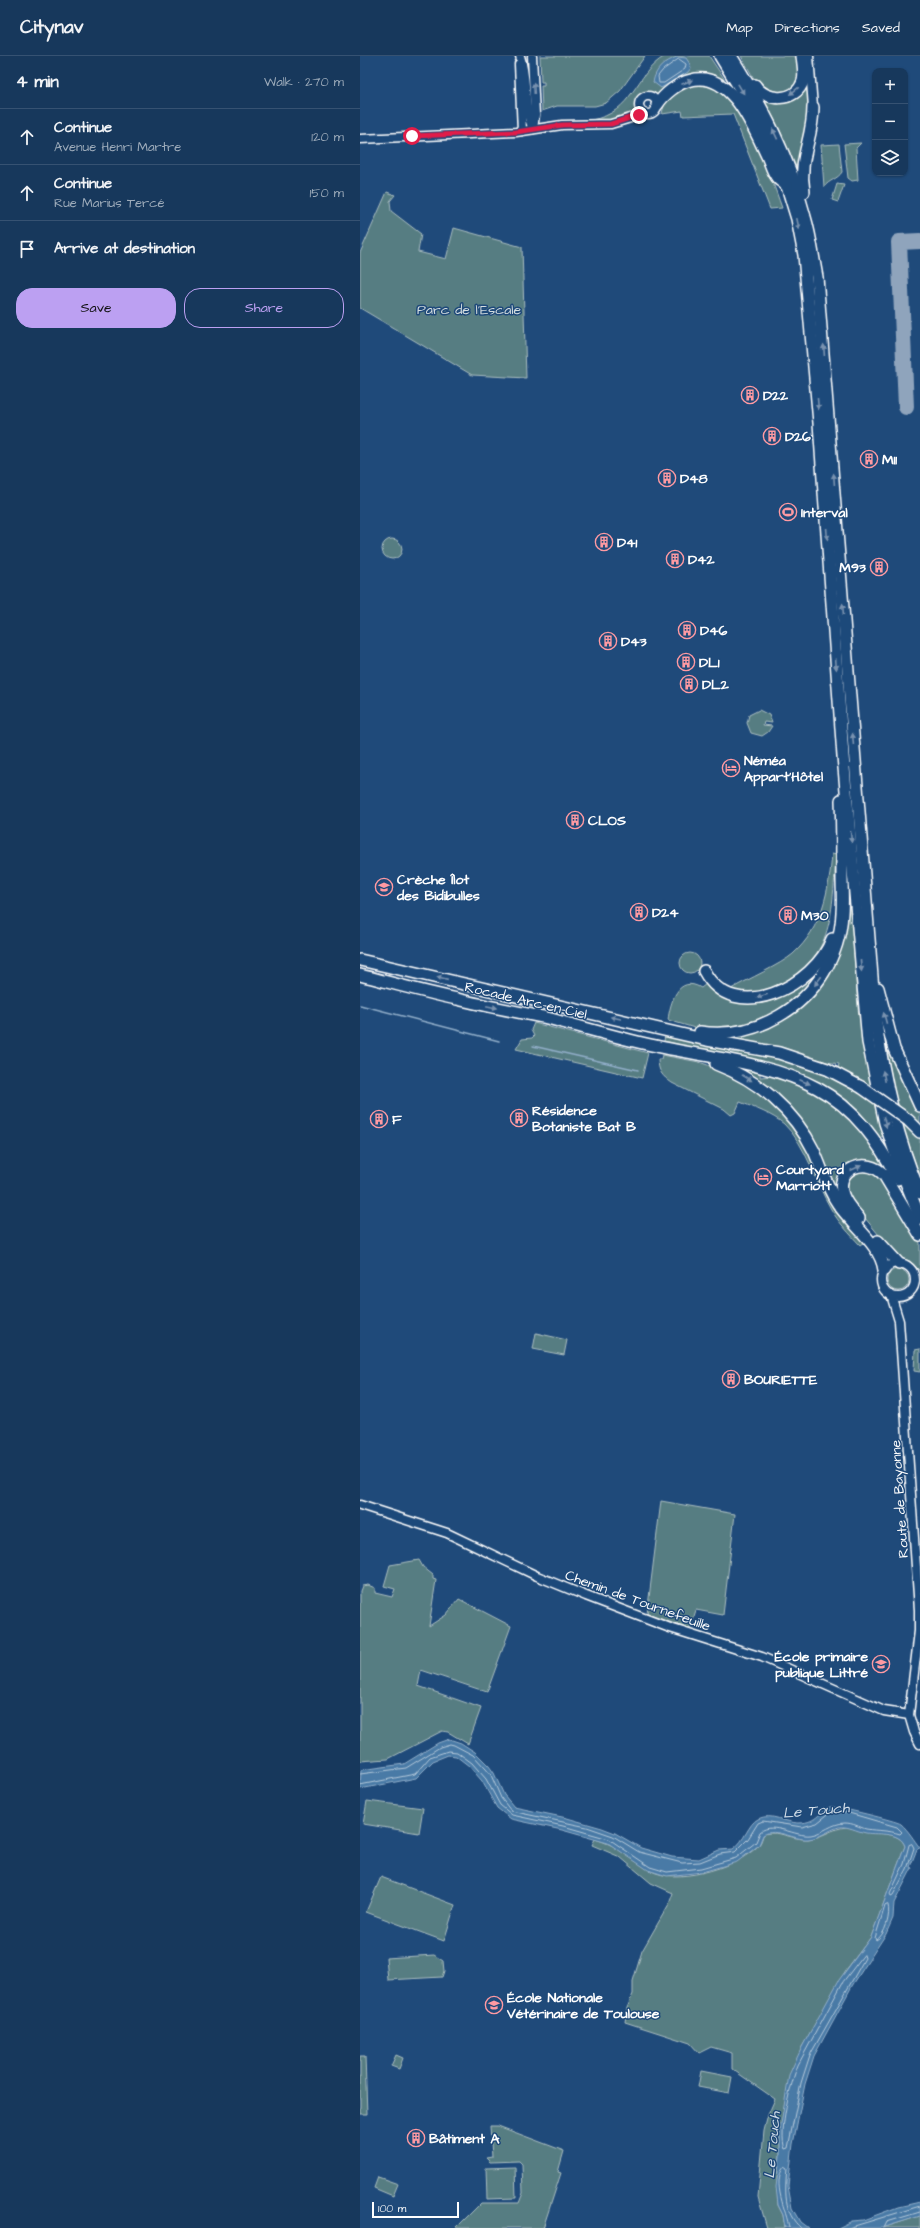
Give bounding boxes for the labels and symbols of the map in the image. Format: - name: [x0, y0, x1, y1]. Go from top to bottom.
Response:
- one-way arrow: [681, 78, 693, 84]
- one-way arrow: [531, 81, 537, 94]
- one-way arrow: [737, 84, 745, 94]
- one-way arrow: [788, 87, 799, 95]
- route end: [630, 106, 648, 124]
- route start: [403, 127, 421, 145]
- one-way arrow: [772, 128, 778, 139]
- one-way arrow: [795, 218, 801, 230]
- park label: Parc de l’Escale: [417, 300, 521, 320]
- one-way arrow: [820, 344, 827, 356]
- building icon: D22: [740, 385, 760, 405]
- place label: D22: [763, 386, 789, 406]
- one-way arrow: [814, 398, 821, 410]
- building icon: D26: [762, 426, 782, 446]
- place label: D26: [785, 427, 811, 447]
- building icon: M11: [859, 449, 879, 469]
- place label: M11: [882, 450, 897, 470]
- building icon: D48: [657, 468, 677, 488]
- place label: D48: [680, 469, 708, 489]
- one-way arrow: [830, 473, 837, 485]
- sports icon: Interval: [778, 502, 798, 522]
- place label: Interval: [801, 503, 848, 523]
- one-way arrow: [824, 528, 831, 540]
- building icon: D41: [594, 532, 614, 552]
- place label: D41: [617, 533, 638, 553]
- building icon: D42: [665, 549, 685, 569]
- place label: D42: [688, 550, 716, 570]
- building icon: M93: [869, 557, 889, 577]
- place label: M93: [839, 558, 867, 578]
- one-way arrow: [840, 603, 847, 615]
- building icon: D46: [677, 620, 697, 640]
- place label: D46: [700, 621, 728, 641]
- building icon: D43: [598, 631, 618, 651]
- place label: D43: [621, 632, 648, 652]
- building icon: DL1: [676, 652, 696, 672]
- place label: DL1: [699, 653, 720, 673]
- one-way arrow: [833, 658, 840, 670]
- building icon: DL2: [679, 674, 699, 694]
- place label: DL2: [702, 675, 730, 695]
- one-way arrow: [850, 733, 857, 745]
- place label: Néméa Appart'Hôtel: [744, 751, 824, 787]
- hotel icon: Néméa Appart'Hôtel: [721, 758, 741, 778]
- building icon: CLOS: [565, 810, 585, 830]
- place label: CLOS: [588, 811, 626, 831]
- one-way arrow: [848, 831, 855, 843]
- place label: Crèche Îlot des Bidibulles: [396, 870, 480, 906]
- school or university icon: Crèche Îlot des Bidibulles: [374, 877, 394, 897]
- building icon: D24: [629, 902, 649, 922]
- place label: D24: [652, 903, 679, 923]
- building icon: M30: [778, 905, 798, 925]
- place label: M30: [801, 906, 829, 926]
- one-way arrow: [858, 960, 865, 972]
- one-way arrow: [435, 975, 448, 981]
- one-way arrow: [814, 976, 822, 986]
- street label: Rocade Arc-en-Ciel: [463, 977, 589, 1025]
- one-way arrow: [755, 993, 767, 999]
- one-way arrow: [486, 1004, 498, 1010]
- one-way arrow: [882, 1012, 888, 1024]
- one-way arrow: [610, 1015, 622, 1021]
- one-way arrow: [881, 1070, 887, 1082]
- one-way arrow: [741, 1075, 753, 1082]
- one-way arrow: [799, 1080, 811, 1086]
- place label: Résidence Botaniste Bat B: [532, 1101, 636, 1137]
- building icon: Résidence Botaniste Bat B: [509, 1108, 529, 1128]
- building icon: F: [369, 1109, 389, 1129]
- place label: F: [392, 1110, 402, 1130]
- one-way arrow: [882, 1116, 888, 1128]
- place label: Courtyard Marriott: [776, 1160, 845, 1196]
- one-way arrow: [850, 1164, 862, 1170]
- hotel icon: Courtyard Marriott: [753, 1167, 773, 1187]
- building icon: BOURIETTE: [721, 1369, 741, 1389]
- place label: BOURIETTE: [744, 1370, 818, 1390]
- street label: Route de Bayonne: [886, 1439, 914, 1559]
- street label: Chemin de Tournefeuille: [562, 1565, 714, 1637]
- place label: École primaire publique Littré: [775, 1647, 868, 1683]
- school or university icon: École primaire publique Littré: [871, 1654, 891, 1674]
- water label: Le Touch: [782, 1797, 851, 1824]
- place label: École Nationale Vétérinaire de Toulouse: [506, 1988, 660, 2024]
- school or university icon: École Nationale Vétérinaire de Toulouse: [484, 1995, 504, 2015]
- water label: Le Touch: [759, 2110, 786, 2179]
- building icon: Bâtiment A: [406, 2128, 426, 2148]
- place label: Bâtiment A: [429, 2129, 501, 2149]
- scale bar: [372, 2200, 459, 2219]

